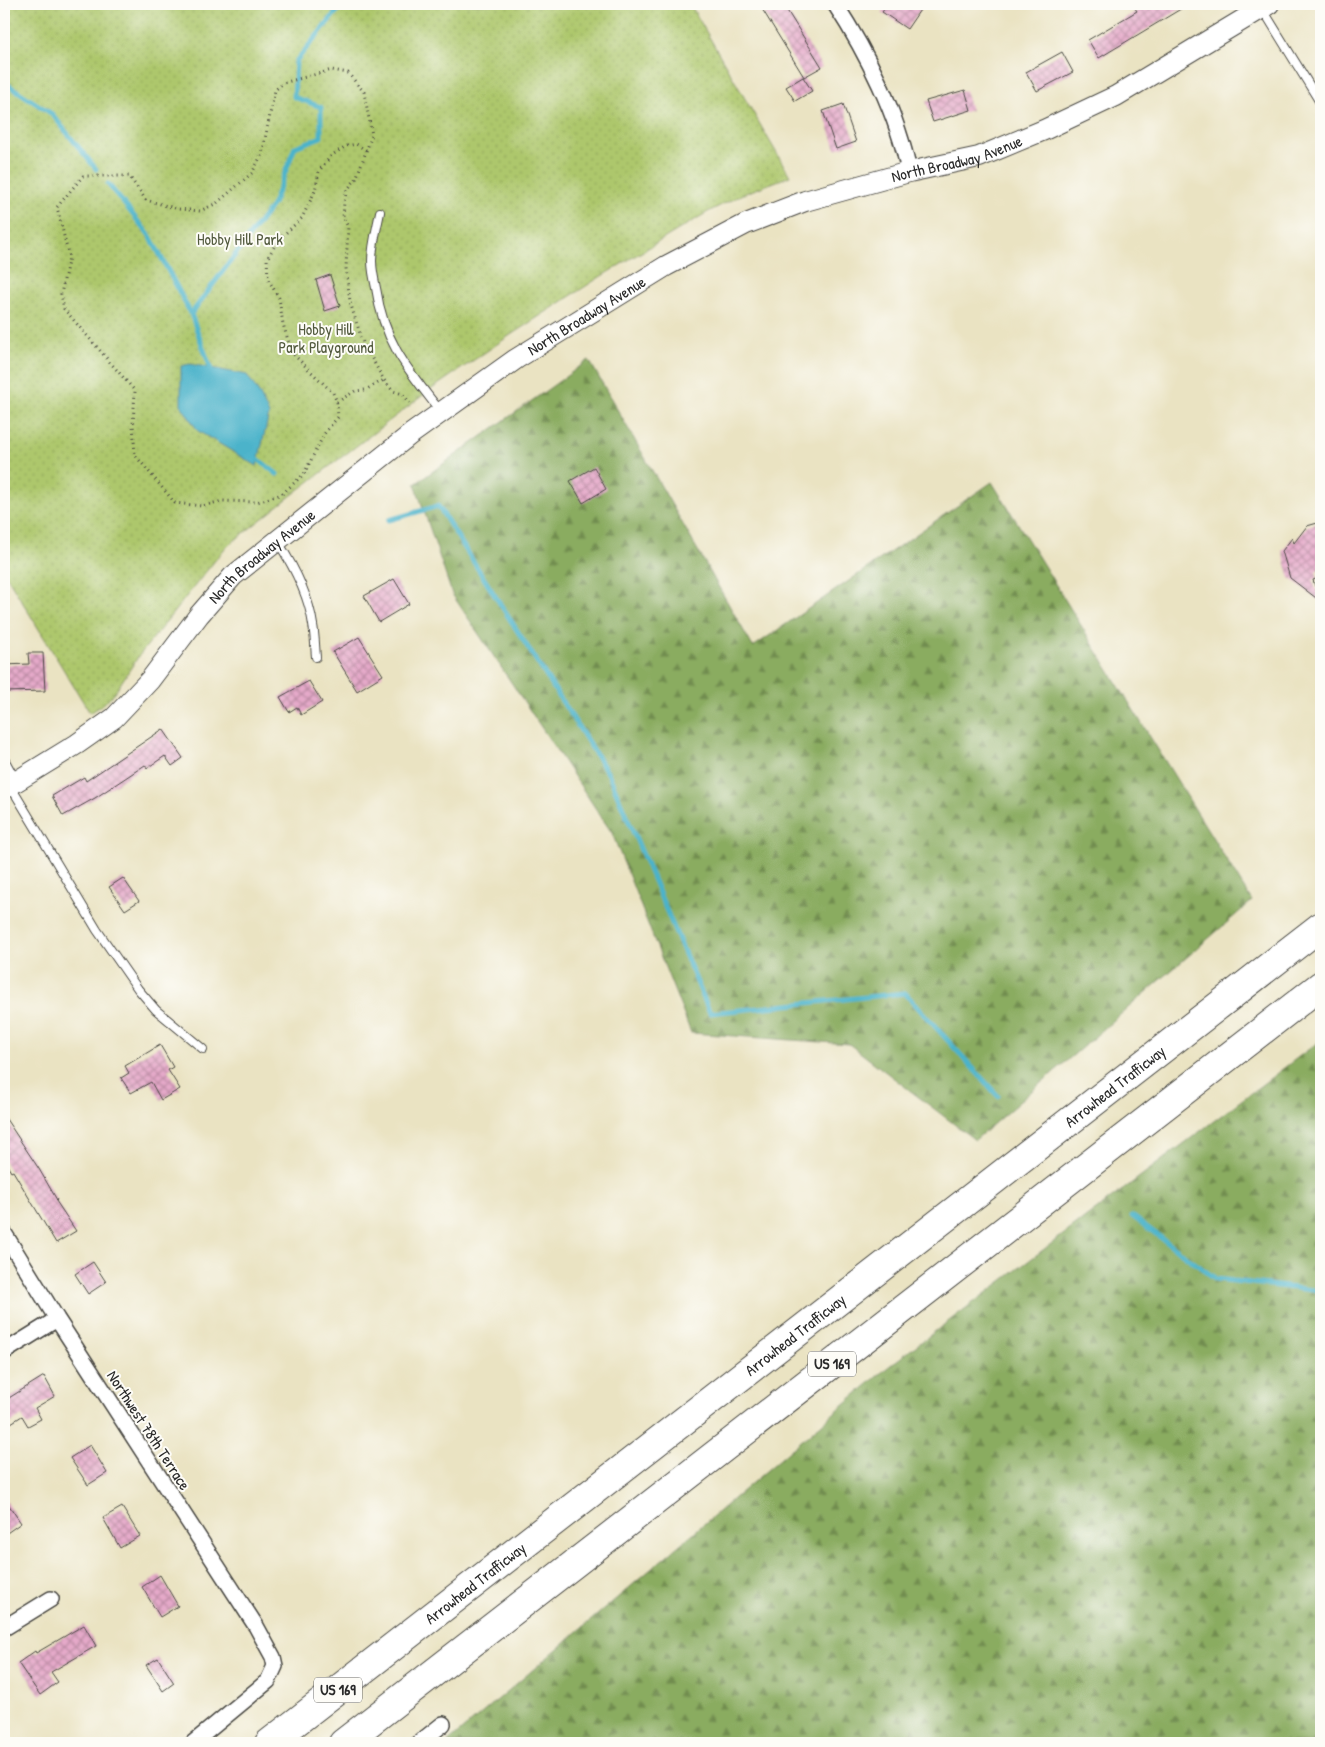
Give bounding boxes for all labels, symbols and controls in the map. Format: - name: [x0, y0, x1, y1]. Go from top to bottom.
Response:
- street label: North Broadway Avenue: [889, 129, 1026, 187]
- park label: Hobby Hill Park: [197, 228, 283, 250]
- street label: North Broadway Avenue: [523, 270, 650, 360]
- park label: Hobby Hill Park Playground: [278, 318, 374, 358]
- street label: North Broadway Avenue: [203, 503, 320, 608]
- street label: Arrowhead Trafficway: [1060, 1040, 1170, 1132]
- street label: Arrowhead Trafficway: [740, 1288, 850, 1381]
- road number: US 169: [808, 1352, 856, 1376]
- street label: Northwest 78th Terrace: [102, 1366, 196, 1494]
- street label: Arrowhead Trafficway: [420, 1537, 530, 1629]
- road number: US 169: [314, 1678, 362, 1702]

